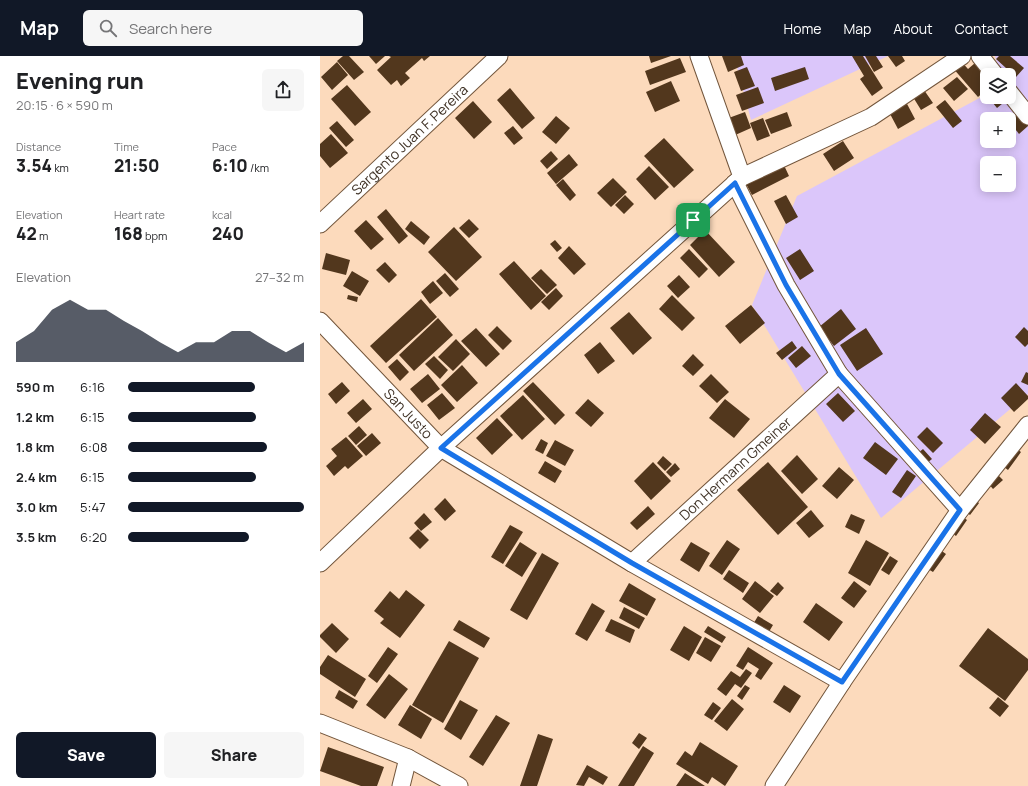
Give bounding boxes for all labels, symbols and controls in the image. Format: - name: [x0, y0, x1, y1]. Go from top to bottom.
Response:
- search box: [83, 10, 363, 46]
- text: Map: [20, 15, 59, 41]
- icon: search: [97, 17, 119, 39]
- text: Search here: [129, 18, 212, 39]
- text: Home: [784, 19, 821, 38]
- text: Map: [843, 19, 871, 38]
- text: About: [893, 19, 933, 38]
- text: Contact: [955, 19, 1008, 38]
- text: Evening run: [16, 66, 144, 96]
- map controls: [980, 68, 1016, 192]
- button: layers: [980, 68, 1016, 104]
- button: share: [262, 69, 304, 111]
- street label: Sargento Juan F. Pereira: [347, 80, 472, 199]
- text: 20:15 · 6 × 590 m: [16, 96, 113, 114]
- button: +: [980, 112, 1016, 148]
- text: Distance: [16, 139, 61, 154]
- text: Time: [114, 139, 139, 154]
- text: Pace: [212, 139, 237, 154]
- text: 3.54: [16, 154, 52, 177]
- text: 21:50: [114, 154, 160, 177]
- text: 6:10: [212, 154, 248, 177]
- button: −: [980, 156, 1016, 192]
- text: km: [52, 160, 69, 175]
- text: /km: [248, 160, 269, 175]
- pin: [676, 203, 710, 237]
- text: Elevation: [16, 207, 62, 222]
- text: Heart rate: [114, 207, 165, 222]
- text: kcal: [212, 207, 232, 222]
- icon: arrive: [682, 209, 704, 231]
- text: 42: [16, 222, 37, 245]
- text: 168: [114, 222, 143, 245]
- text: 240: [212, 222, 244, 245]
- text: m: [37, 228, 48, 243]
- text: bpm: [143, 228, 167, 243]
- text: Elevation: [16, 268, 71, 286]
- text: 27–32 m: [255, 268, 304, 286]
- text: 590 m: [16, 378, 55, 396]
- text: 6:16: [80, 378, 105, 396]
- street label: San Justo: [380, 384, 437, 443]
- text: 1.2 km: [16, 408, 54, 426]
- text: 6:15: [80, 408, 105, 426]
- street label: Don Hermann Gmeiner: [675, 412, 795, 524]
- text: 1.8 km: [16, 438, 54, 456]
- text: 6:08: [80, 438, 107, 456]
- text: 2.4 km: [16, 468, 57, 486]
- text: 6:15: [80, 468, 105, 486]
- text: 3.0 km: [16, 498, 57, 516]
- text: 5:47: [80, 498, 106, 516]
- text: 3.5 km: [16, 528, 56, 546]
- text: 6:20: [80, 528, 107, 546]
- button: Save: [16, 732, 156, 778]
- button: Share: [164, 732, 304, 778]

